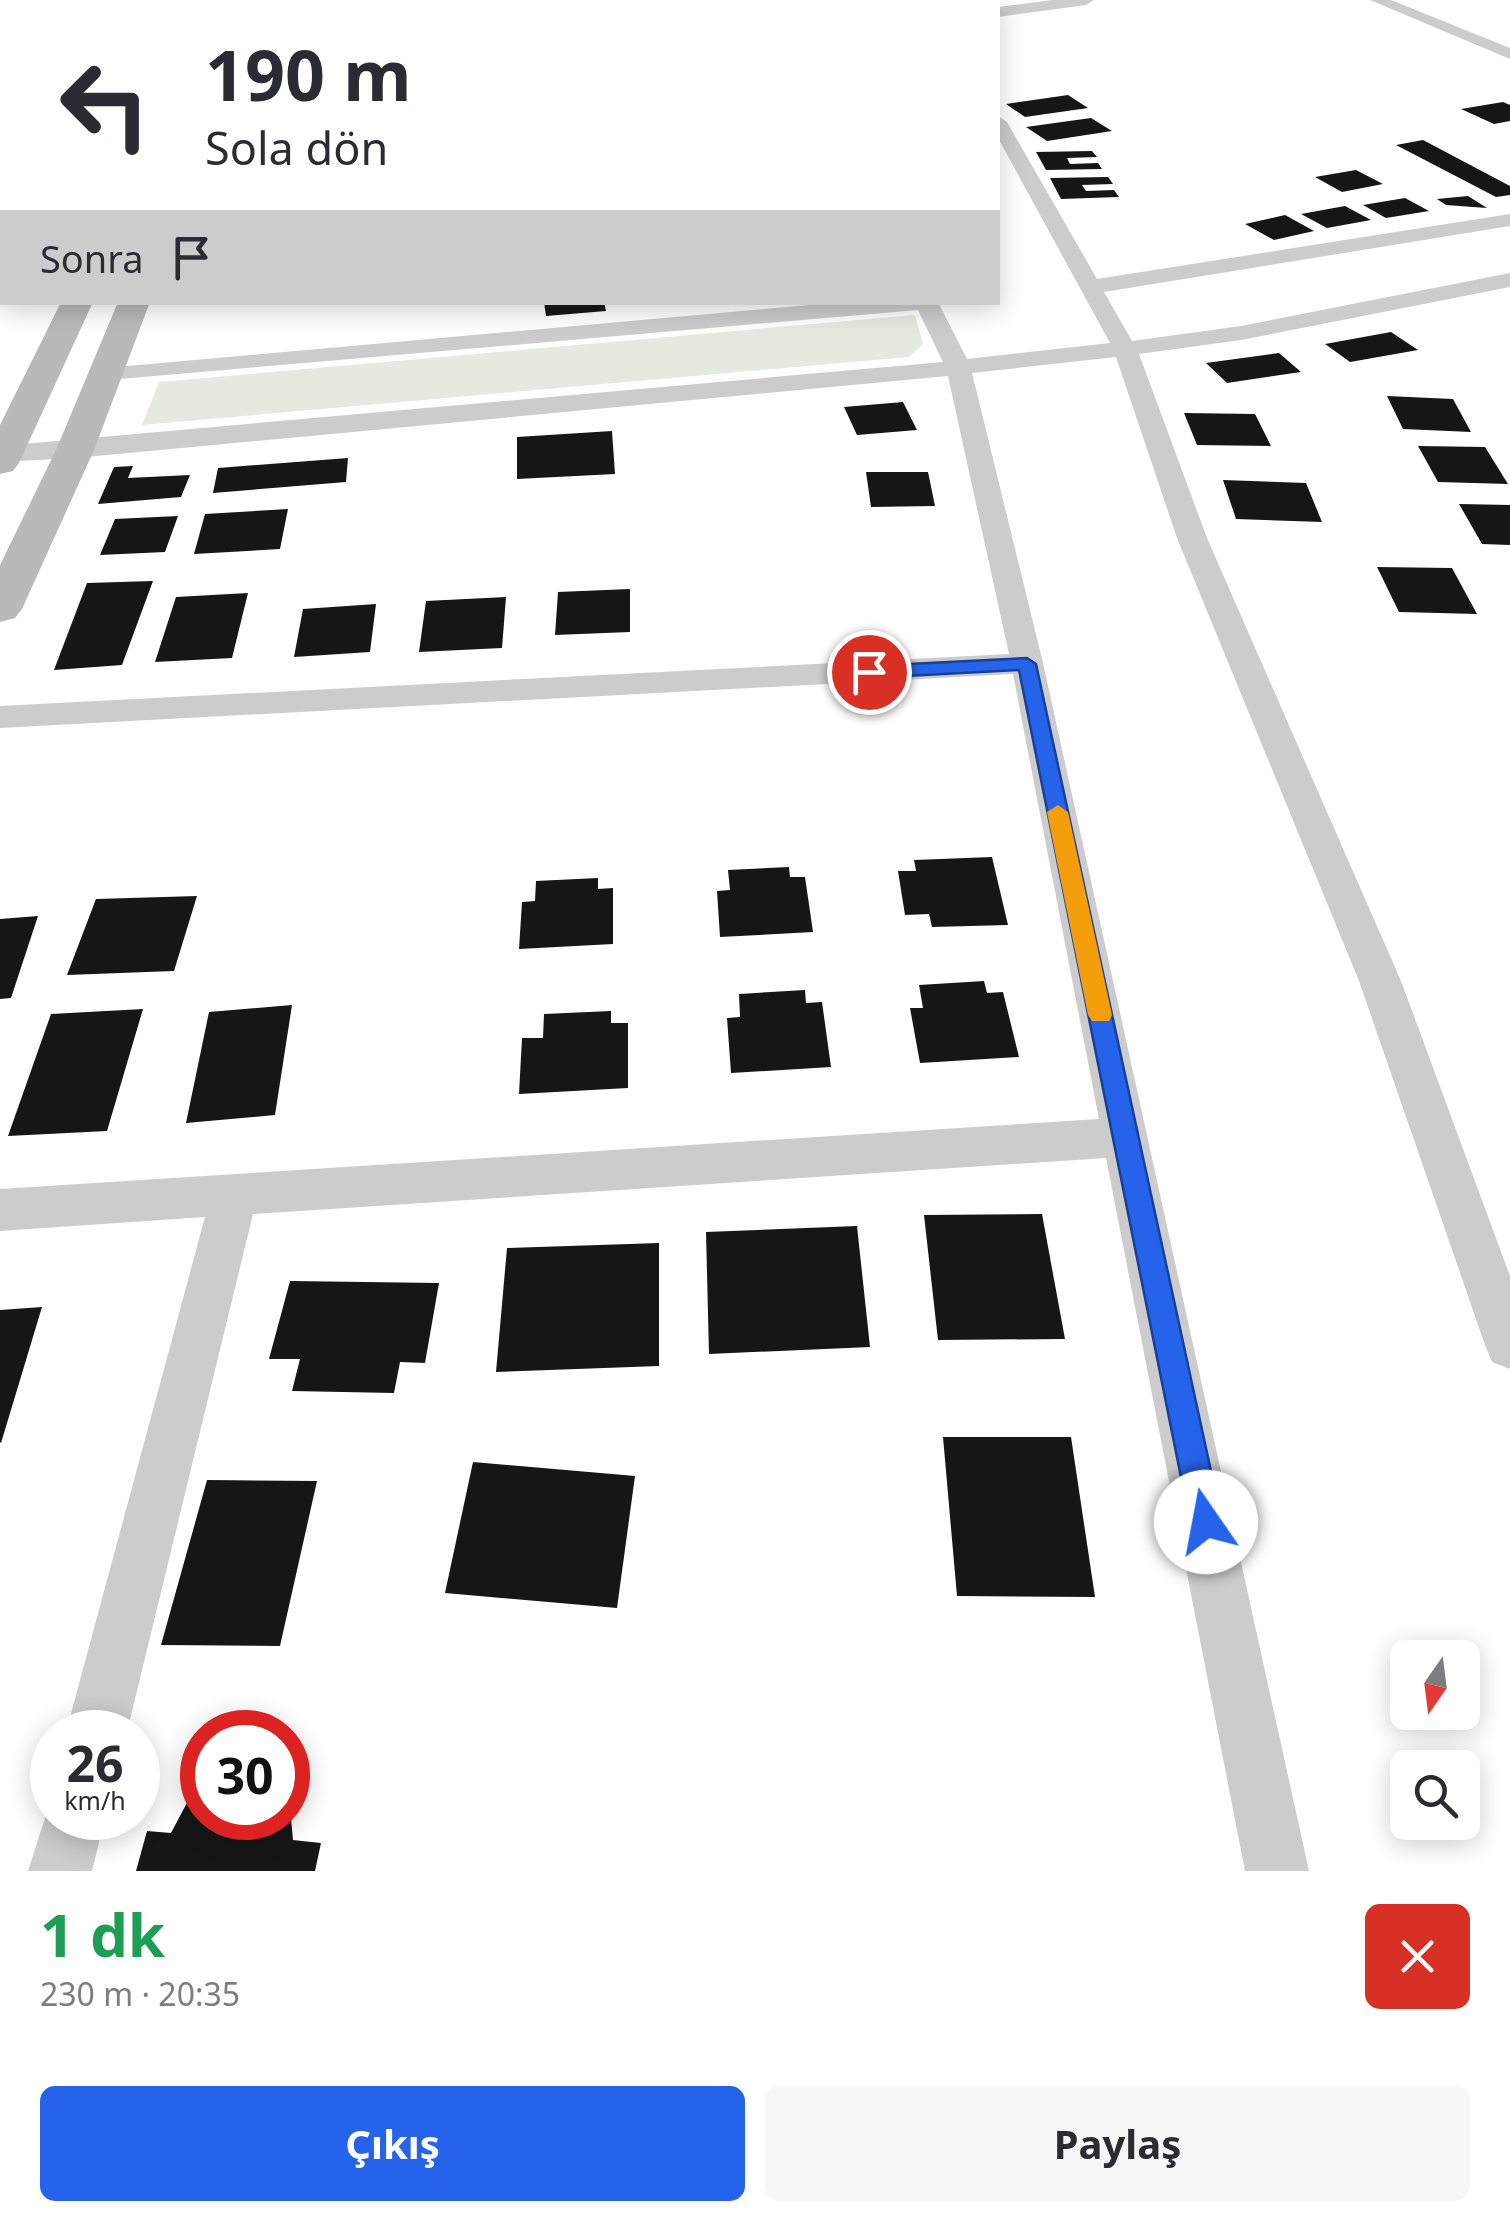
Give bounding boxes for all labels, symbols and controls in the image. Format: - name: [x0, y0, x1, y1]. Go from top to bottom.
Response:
- text: 190 m: [205, 26, 412, 122]
- icon: left: [40, 40, 170, 170]
- text: Sola dön: [205, 117, 388, 178]
- icon: arrive: [164, 230, 219, 285]
- text: Sonra: [40, 232, 144, 284]
- pin: [827, 630, 912, 715]
- icon: arrive: [842, 645, 897, 700]
- position arrow: [1154, 1470, 1258, 1574]
- north arrow: [1390, 1640, 1480, 1730]
- map controls: [1390, 1640, 1480, 1840]
- speed limit sign: 30: [180, 1710, 310, 1840]
- text: 26: [66, 1729, 124, 1797]
- button: search: [1390, 1750, 1480, 1840]
- text: km/h: [64, 1783, 126, 1817]
- text: 1 dk: [40, 1893, 165, 1975]
- button: close: [1365, 1904, 1470, 2009]
- text: 230 m · 20:35: [40, 1972, 240, 2015]
- button: Çıkış: [40, 2086, 745, 2201]
- button: Paylaş: [765, 2086, 1470, 2201]

